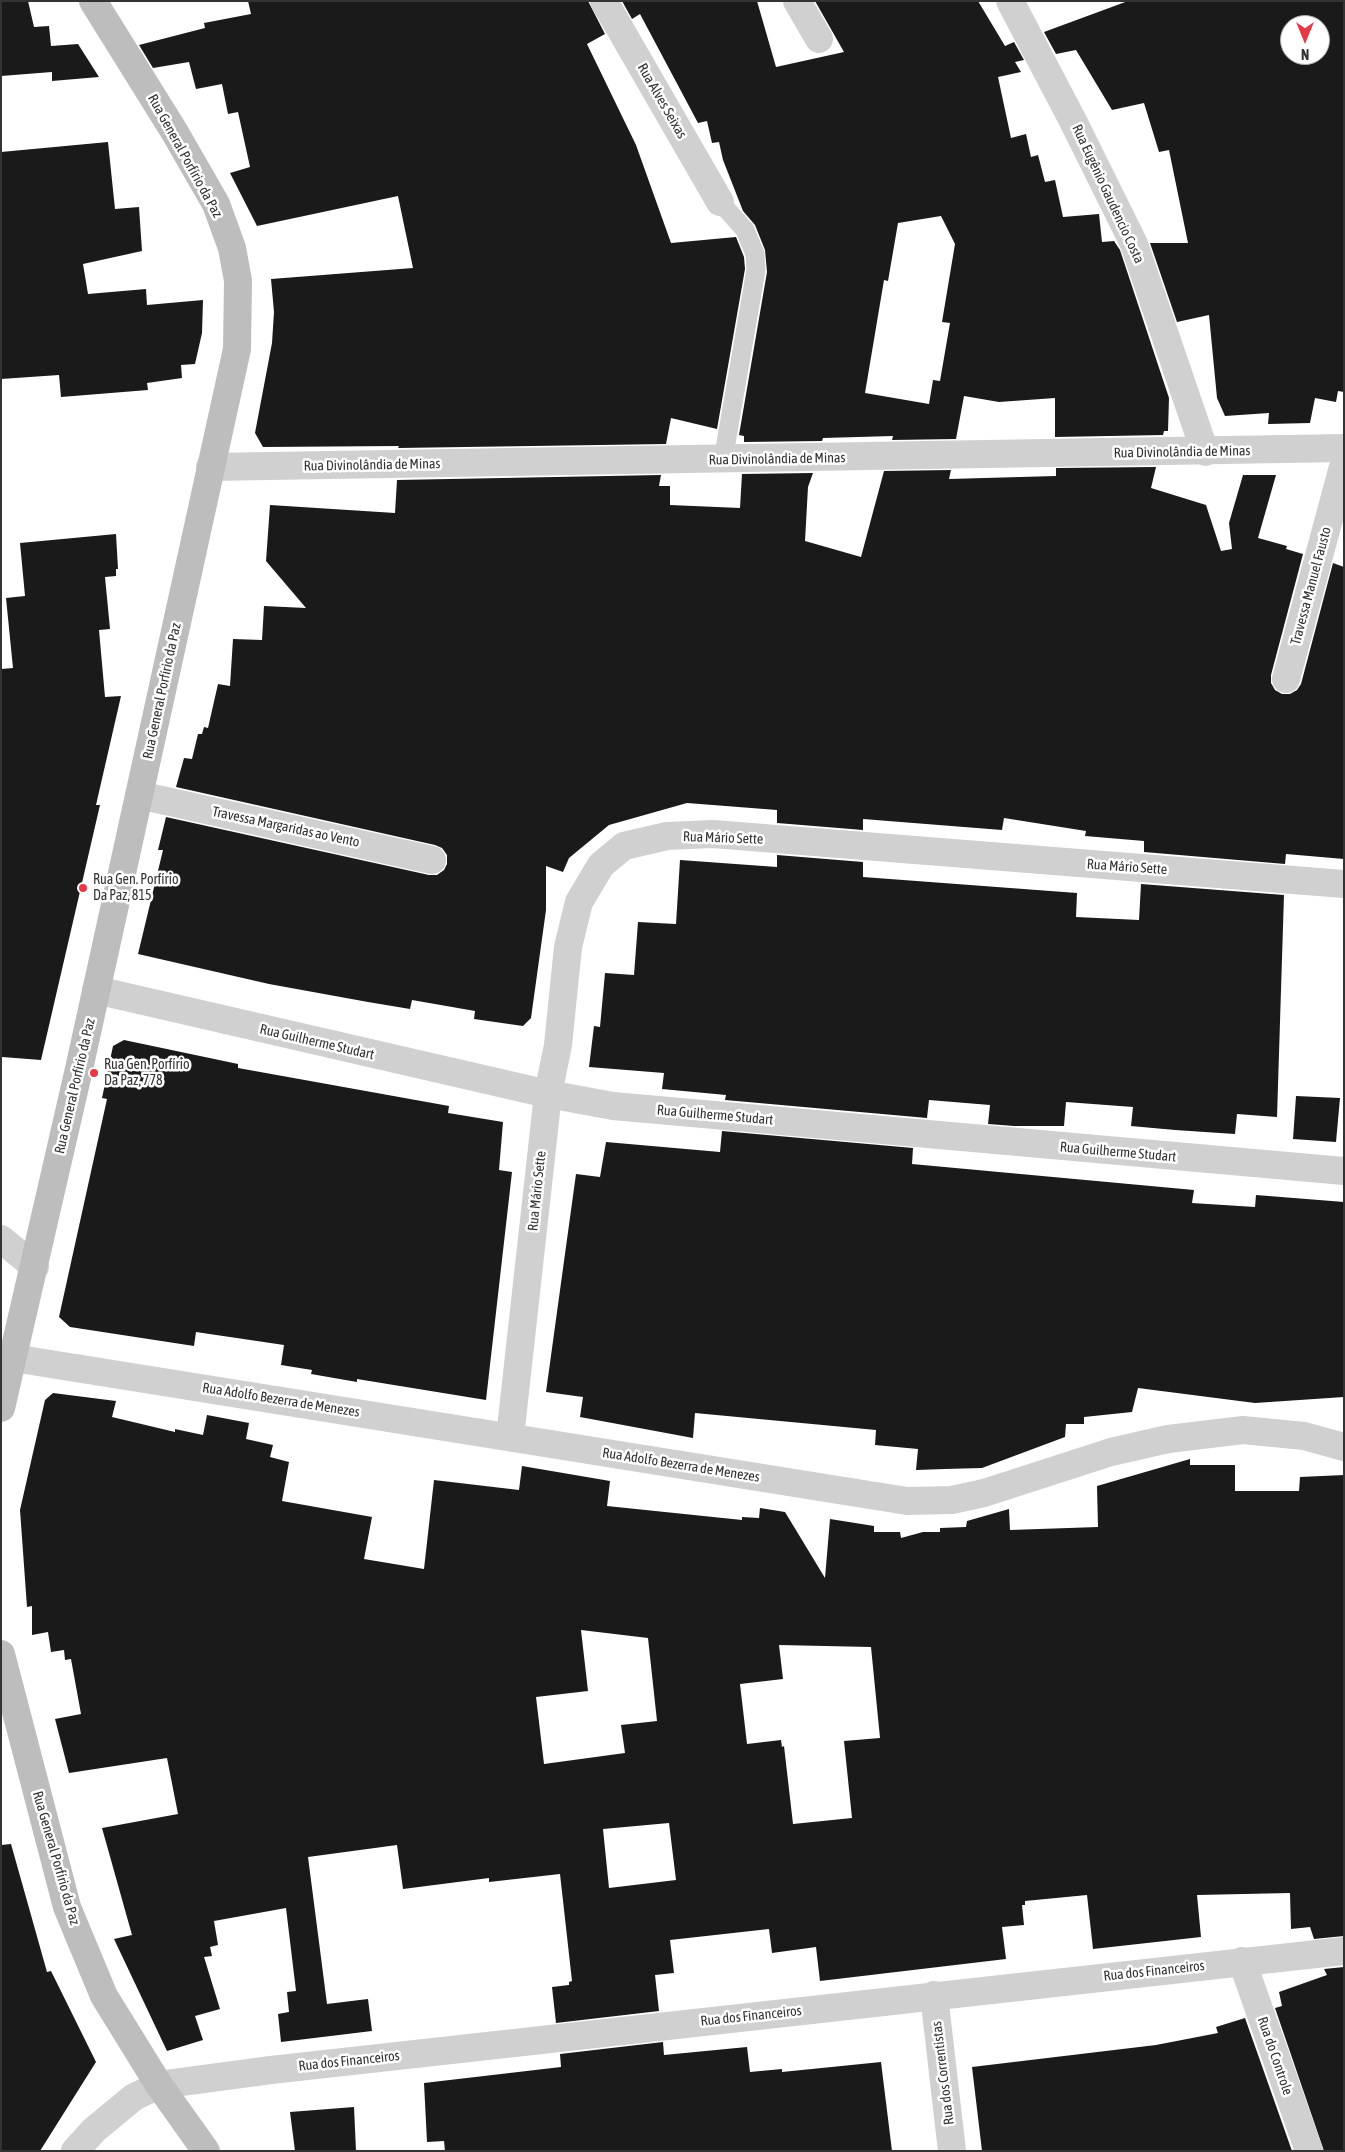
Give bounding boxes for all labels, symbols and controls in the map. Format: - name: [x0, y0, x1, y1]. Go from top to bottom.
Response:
- north arrow: [1280, 15, 1330, 65]
- text: N: [1301, 46, 1309, 62]
- street label: Rua Alves Seixas: [634, 60, 690, 142]
- street label: Rua General Porfírio da Paz: [144, 91, 226, 221]
- street label: Rua Eugênio Gaudencio Costa: [1068, 122, 1148, 266]
- street label: Rua Divinolândia de Minas: [1114, 442, 1250, 462]
- street label: Rua Divinolândia de Minas: [709, 449, 845, 469]
- street label: Rua Divinolândia de Minas: [304, 455, 440, 475]
- street label: Travessa Manuel Fausto: [1287, 525, 1335, 647]
- street label: Rua General Porfírio da Paz: [139, 622, 185, 760]
- street label: Travessa Margaridas ao Vento: [211, 803, 361, 851]
- street label: Rua Mário Sette: [683, 828, 763, 848]
- street label: Rua Mário Sette: [1086, 856, 1168, 878]
- place label: Rua Gen. Porfírio Da Paz, 815: [93, 872, 178, 904]
- marker: Rua Gen. Porfírio Da Paz, 815: [77, 882, 89, 894]
- street label: Rua General Porfírio da Paz: [51, 1017, 99, 1155]
- street label: Rua Guilherme Studart: [258, 1021, 376, 1063]
- place label: Rua Gen. Porfírio Da Paz, 778: [104, 1057, 189, 1090]
- marker: Rua Gen. Porfírio Da Paz, 778: [88, 1067, 100, 1079]
- street label: Rua Guilherme Studart: [656, 1102, 774, 1128]
- street label: Rua Guilherme Studart: [1059, 1139, 1177, 1165]
- street label: Rua Mário Sette: [524, 1150, 550, 1232]
- street label: Rua Adolfo Bezerra de Menezes: [201, 1379, 361, 1421]
- street label: Rua Adolfo Bezerra de Menezes: [601, 1444, 761, 1486]
- street label: Rua General Porfírio da Paz: [29, 1789, 83, 1927]
- street label: Rua dos Financeiros: [1103, 1957, 1205, 1985]
- street label: Rua dos Financeiros: [700, 2002, 802, 2030]
- street label: Rua do Controle: [1254, 2015, 1296, 2097]
- street label: Rua dos Correntistas: [928, 2020, 958, 2126]
- street label: Rua dos Financeiros: [298, 2047, 400, 2075]

